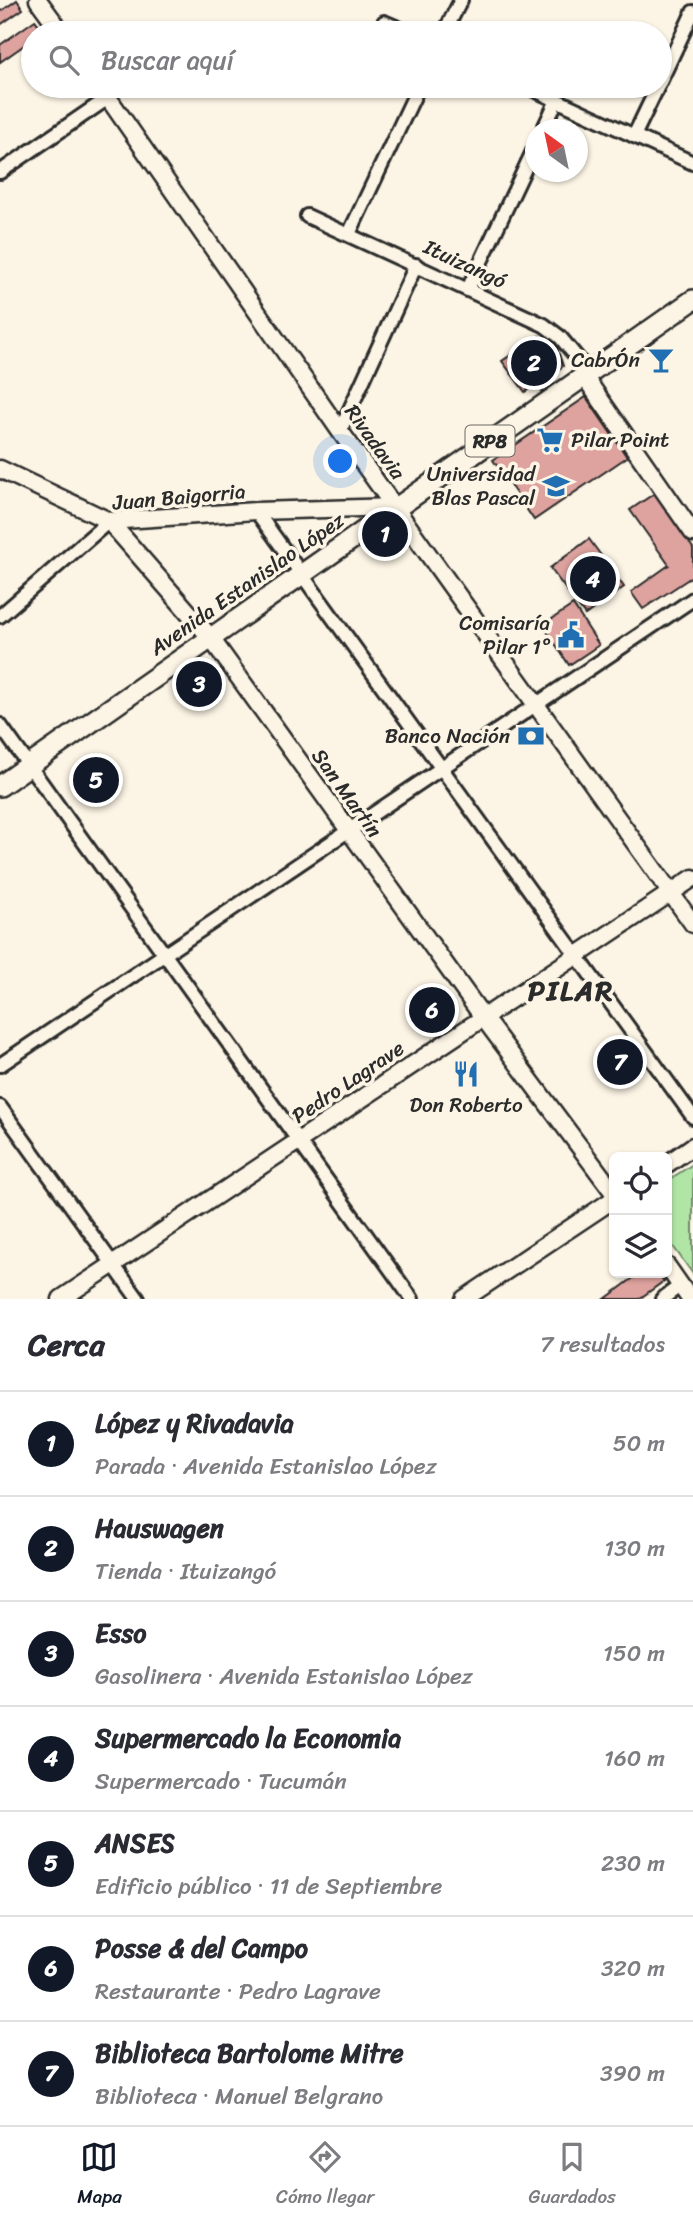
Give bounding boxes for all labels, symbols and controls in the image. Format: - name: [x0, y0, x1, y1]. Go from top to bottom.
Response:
- search box: [21, 21, 672, 98]
- text: Buscar aquí: [101, 37, 234, 83]
- icon: search: [45, 41, 83, 79]
- north arrow: [525, 119, 588, 182]
- street label: Ituizangó: [416, 228, 513, 300]
- pin: 2: [511, 337, 557, 389]
- place label: CabrÓn: [571, 341, 640, 379]
- bar icon: CabrÓn: [646, 345, 676, 375]
- street label: Rivadavia: [334, 396, 416, 489]
- place label: Pilar Point: [571, 421, 669, 459]
- supermarket icon: Pilar Point: [535, 425, 565, 455]
- road number: RP8: [466, 426, 514, 456]
- your location: [323, 444, 357, 478]
- place label: Universidad Blas Pascal: [427, 455, 537, 517]
- school or university icon: Universidad Blas Pascal: [541, 471, 571, 501]
- street label: Juan Baigorria: [110, 472, 247, 522]
- street label: Avenida Estanislao López: [141, 502, 353, 666]
- pin: 1: [362, 508, 408, 560]
- pin: 4: [570, 553, 616, 605]
- place label: Comisaría Pilar 1°: [459, 604, 551, 666]
- public building icon: Comisaría Pilar 1°: [556, 620, 586, 650]
- pin: 3: [176, 658, 222, 710]
- place label: Banco Nación: [385, 717, 510, 755]
- bank icon: Banco Nación: [516, 721, 546, 751]
- street label: San Martín: [301, 740, 393, 846]
- pin: 5: [73, 754, 119, 806]
- district label: PILAR: [528, 966, 614, 1015]
- pin: 6: [409, 984, 455, 1036]
- street label: Pedro Lagrave: [284, 1030, 413, 1134]
- pin: 7: [597, 1036, 643, 1088]
- restaurant icon: Don Roberto: [451, 1059, 481, 1089]
- place label: Don Roberto: [409, 1086, 523, 1124]
- map controls: [609, 1152, 672, 1278]
- button: locate: [609, 1152, 672, 1215]
- button: layers: [609, 1215, 672, 1278]
- text: Cerca: [28, 1318, 104, 1372]
- text: 7 resultados: [540, 1324, 665, 1365]
- text: López y Rivadavia: [95, 1400, 294, 1446]
- text: 1: [46, 1423, 56, 1464]
- text: 50 m: [613, 1423, 665, 1464]
- text: Parada · Avenida Estanislao López: [95, 1446, 437, 1487]
- text: Hauswagen: [95, 1505, 224, 1551]
- text: 2: [44, 1528, 58, 1569]
- text: 130 m: [604, 1528, 665, 1569]
- text: Tienda · Ituizangó: [95, 1551, 276, 1592]
- text: Esso: [95, 1610, 147, 1656]
- text: 3: [45, 1633, 57, 1674]
- text: 150 m: [603, 1633, 665, 1674]
- text: Gasolinera · Avenida Estanislao López: [95, 1656, 473, 1697]
- text: Supermercado la Economia: [95, 1715, 401, 1761]
- text: 4: [44, 1738, 58, 1779]
- text: 160 m: [604, 1738, 665, 1779]
- text: Supermercado · Tucumán: [95, 1761, 347, 1802]
- text: ANSES: [95, 1820, 175, 1866]
- text: 5: [44, 1843, 58, 1884]
- text: 230 m: [601, 1843, 665, 1884]
- text: Edificio público · 11 de Septiembre: [95, 1866, 442, 1907]
- text: Posse & del Campo: [95, 1925, 308, 1971]
- text: 6: [44, 1948, 58, 1989]
- text: 320 m: [601, 1948, 665, 1989]
- text: Restaurante · Pedro Lagrave: [95, 1971, 381, 2012]
- text: Biblioteca Bartolome Mitre: [95, 2030, 404, 2076]
- text: 7: [44, 2053, 58, 2094]
- text: 390 m: [600, 2053, 665, 2094]
- text: Biblioteca · Manuel Belgrano: [95, 2076, 383, 2117]
- tab: Mapa: [77, 2138, 122, 2213]
- tab: Cómo llegar: [276, 2138, 374, 2213]
- tab: Guardados: [529, 2138, 616, 2213]

